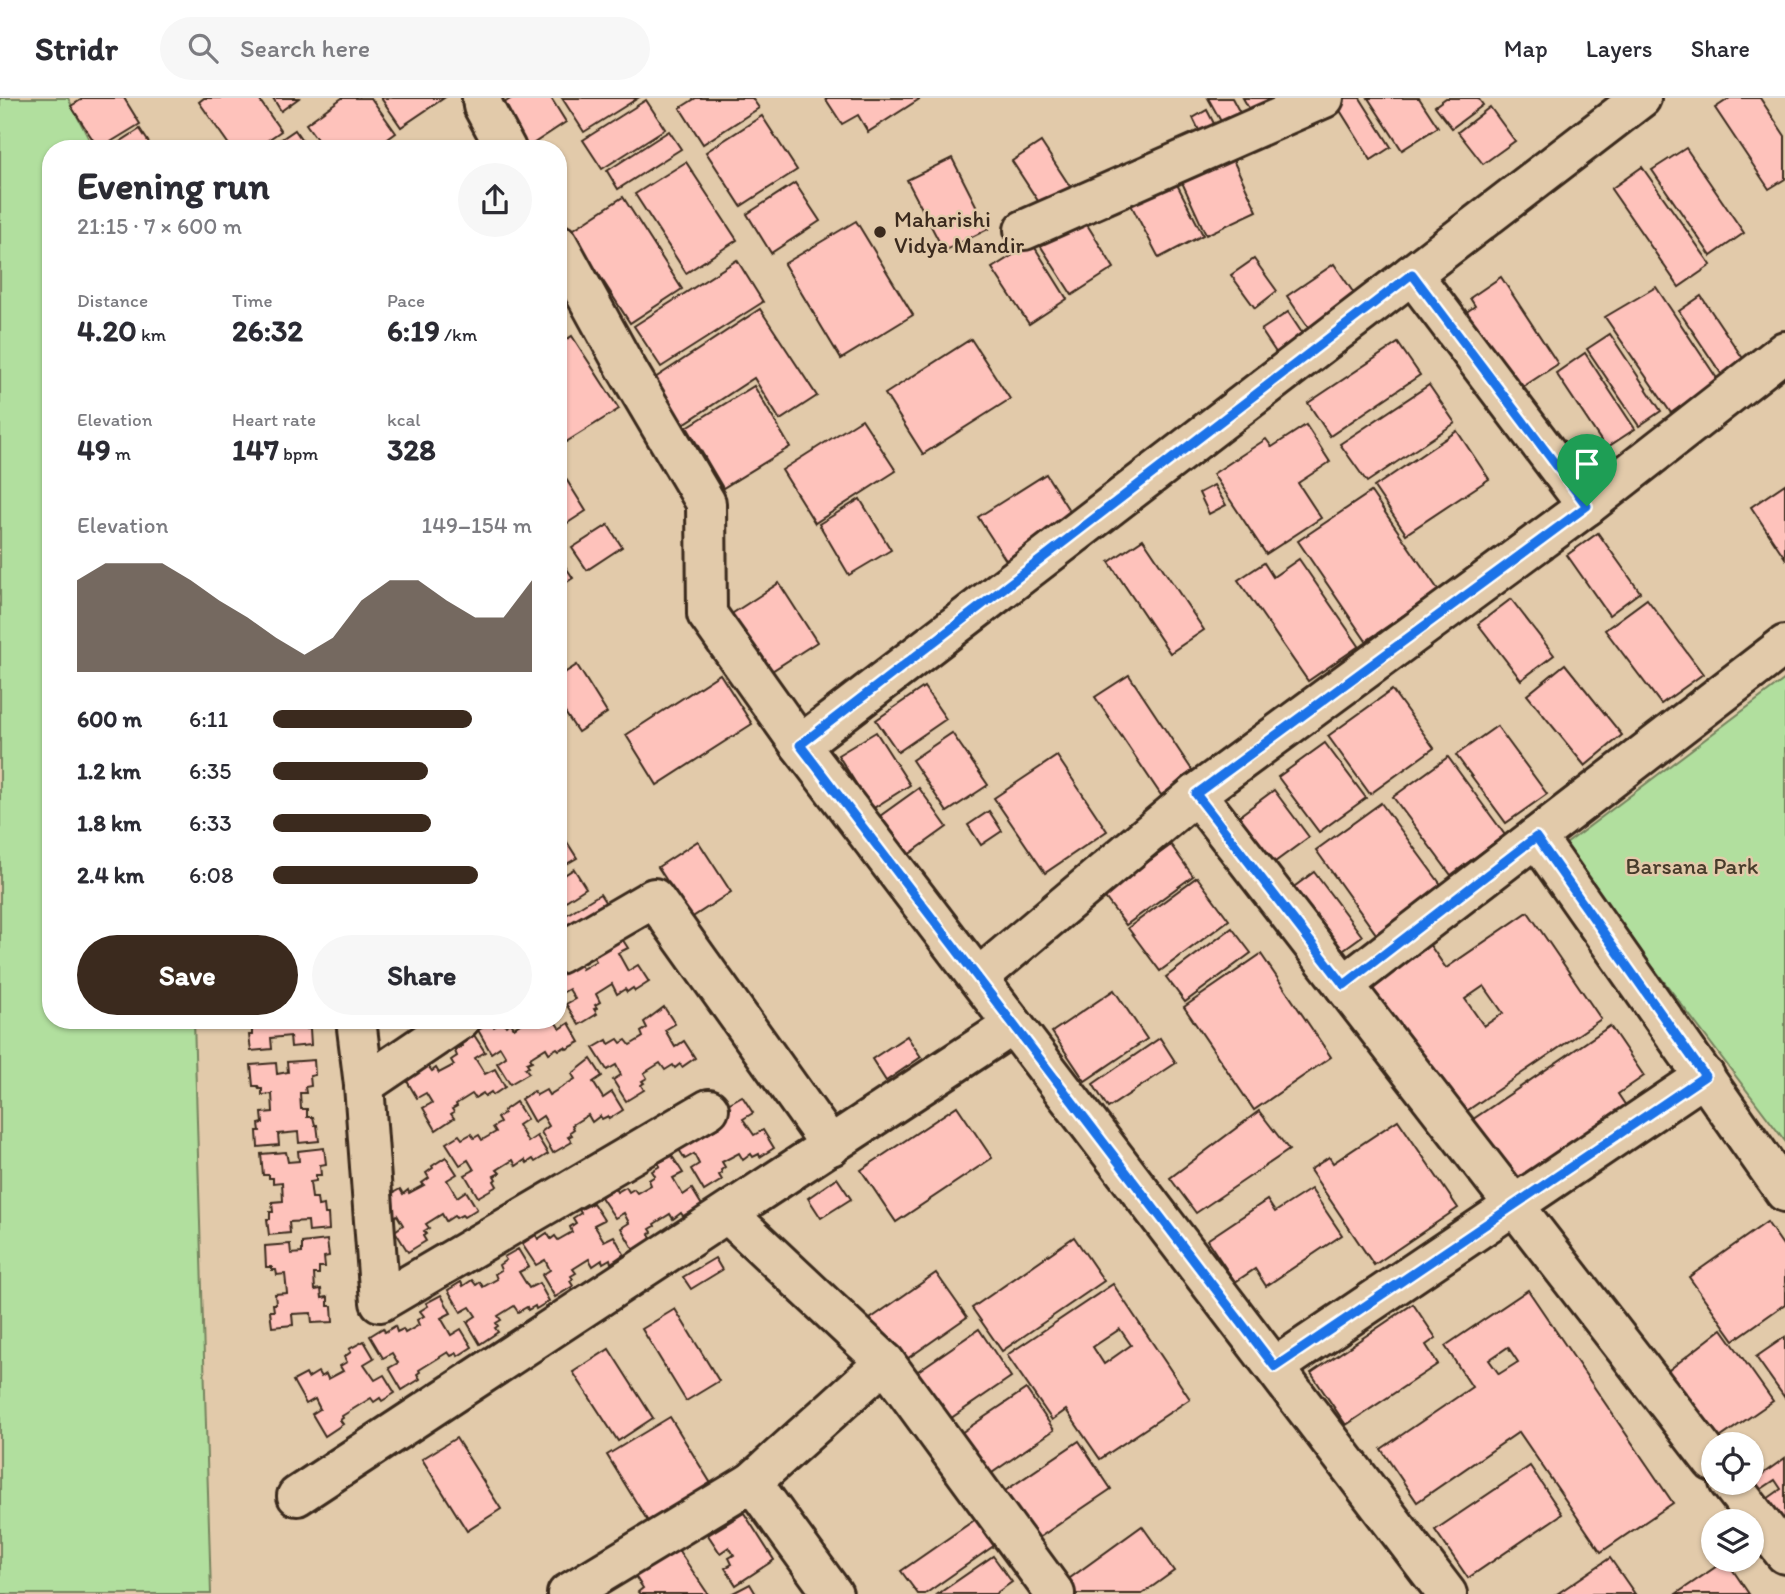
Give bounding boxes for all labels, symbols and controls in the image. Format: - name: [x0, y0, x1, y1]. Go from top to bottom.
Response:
- search box: [160, 17, 650, 80]
- text: Stridr: [35, 29, 118, 68]
- icon: search: [184, 29, 222, 67]
- text: Search here: [240, 32, 370, 64]
- text: Map: [1504, 34, 1548, 63]
- text: Layers: [1586, 34, 1653, 63]
- text: Share: [1691, 34, 1750, 63]
- text: Evening run: [77, 163, 270, 209]
- button: share: [458, 163, 532, 237]
- place label: Maharishi Vidya Mandir: [894, 205, 1025, 259]
- text: 21:15 · 7 × 600 m: [77, 212, 242, 240]
- marker: Maharishi Vidya Mandir: [872, 224, 888, 240]
- text: Distance: [77, 289, 148, 312]
- text: Time: [232, 289, 273, 312]
- text: Pace: [387, 289, 425, 312]
- text: 4.20: [77, 312, 137, 349]
- text: 26:32: [232, 312, 303, 349]
- text: 6:19: [387, 312, 440, 349]
- text: km: [137, 323, 166, 346]
- text: /km: [440, 323, 477, 346]
- text: Elevation: [77, 408, 153, 431]
- text: Heart rate: [232, 408, 316, 431]
- text: kcal: [387, 408, 421, 431]
- text: 49: [77, 431, 111, 468]
- text: 147: [232, 431, 279, 468]
- text: 328: [387, 431, 436, 468]
- pin: [1557, 434, 1617, 506]
- text: m: [111, 442, 131, 465]
- text: bpm: [279, 442, 318, 465]
- icon: arrive: [1568, 445, 1606, 483]
- text: Elevation: [77, 511, 168, 539]
- text: 149–154 m: [422, 511, 532, 539]
- text: 600 m: [77, 705, 142, 733]
- text: 6:11: [189, 705, 228, 733]
- text: 1.2 km: [77, 757, 141, 785]
- text: 6:35: [189, 757, 231, 785]
- text: 1.8 km: [77, 809, 142, 837]
- text: 6:33: [189, 809, 232, 837]
- park label: Barsana Park: [1626, 852, 1759, 880]
- text: 2.4 km: [77, 861, 144, 889]
- text: 6:08: [189, 861, 234, 889]
- button: Save: [77, 935, 298, 1015]
- button: Share: [312, 935, 532, 1015]
- map controls: [1701, 1432, 1764, 1572]
- button: locate: [1701, 1432, 1764, 1495]
- button: layers: [1701, 1509, 1764, 1572]

